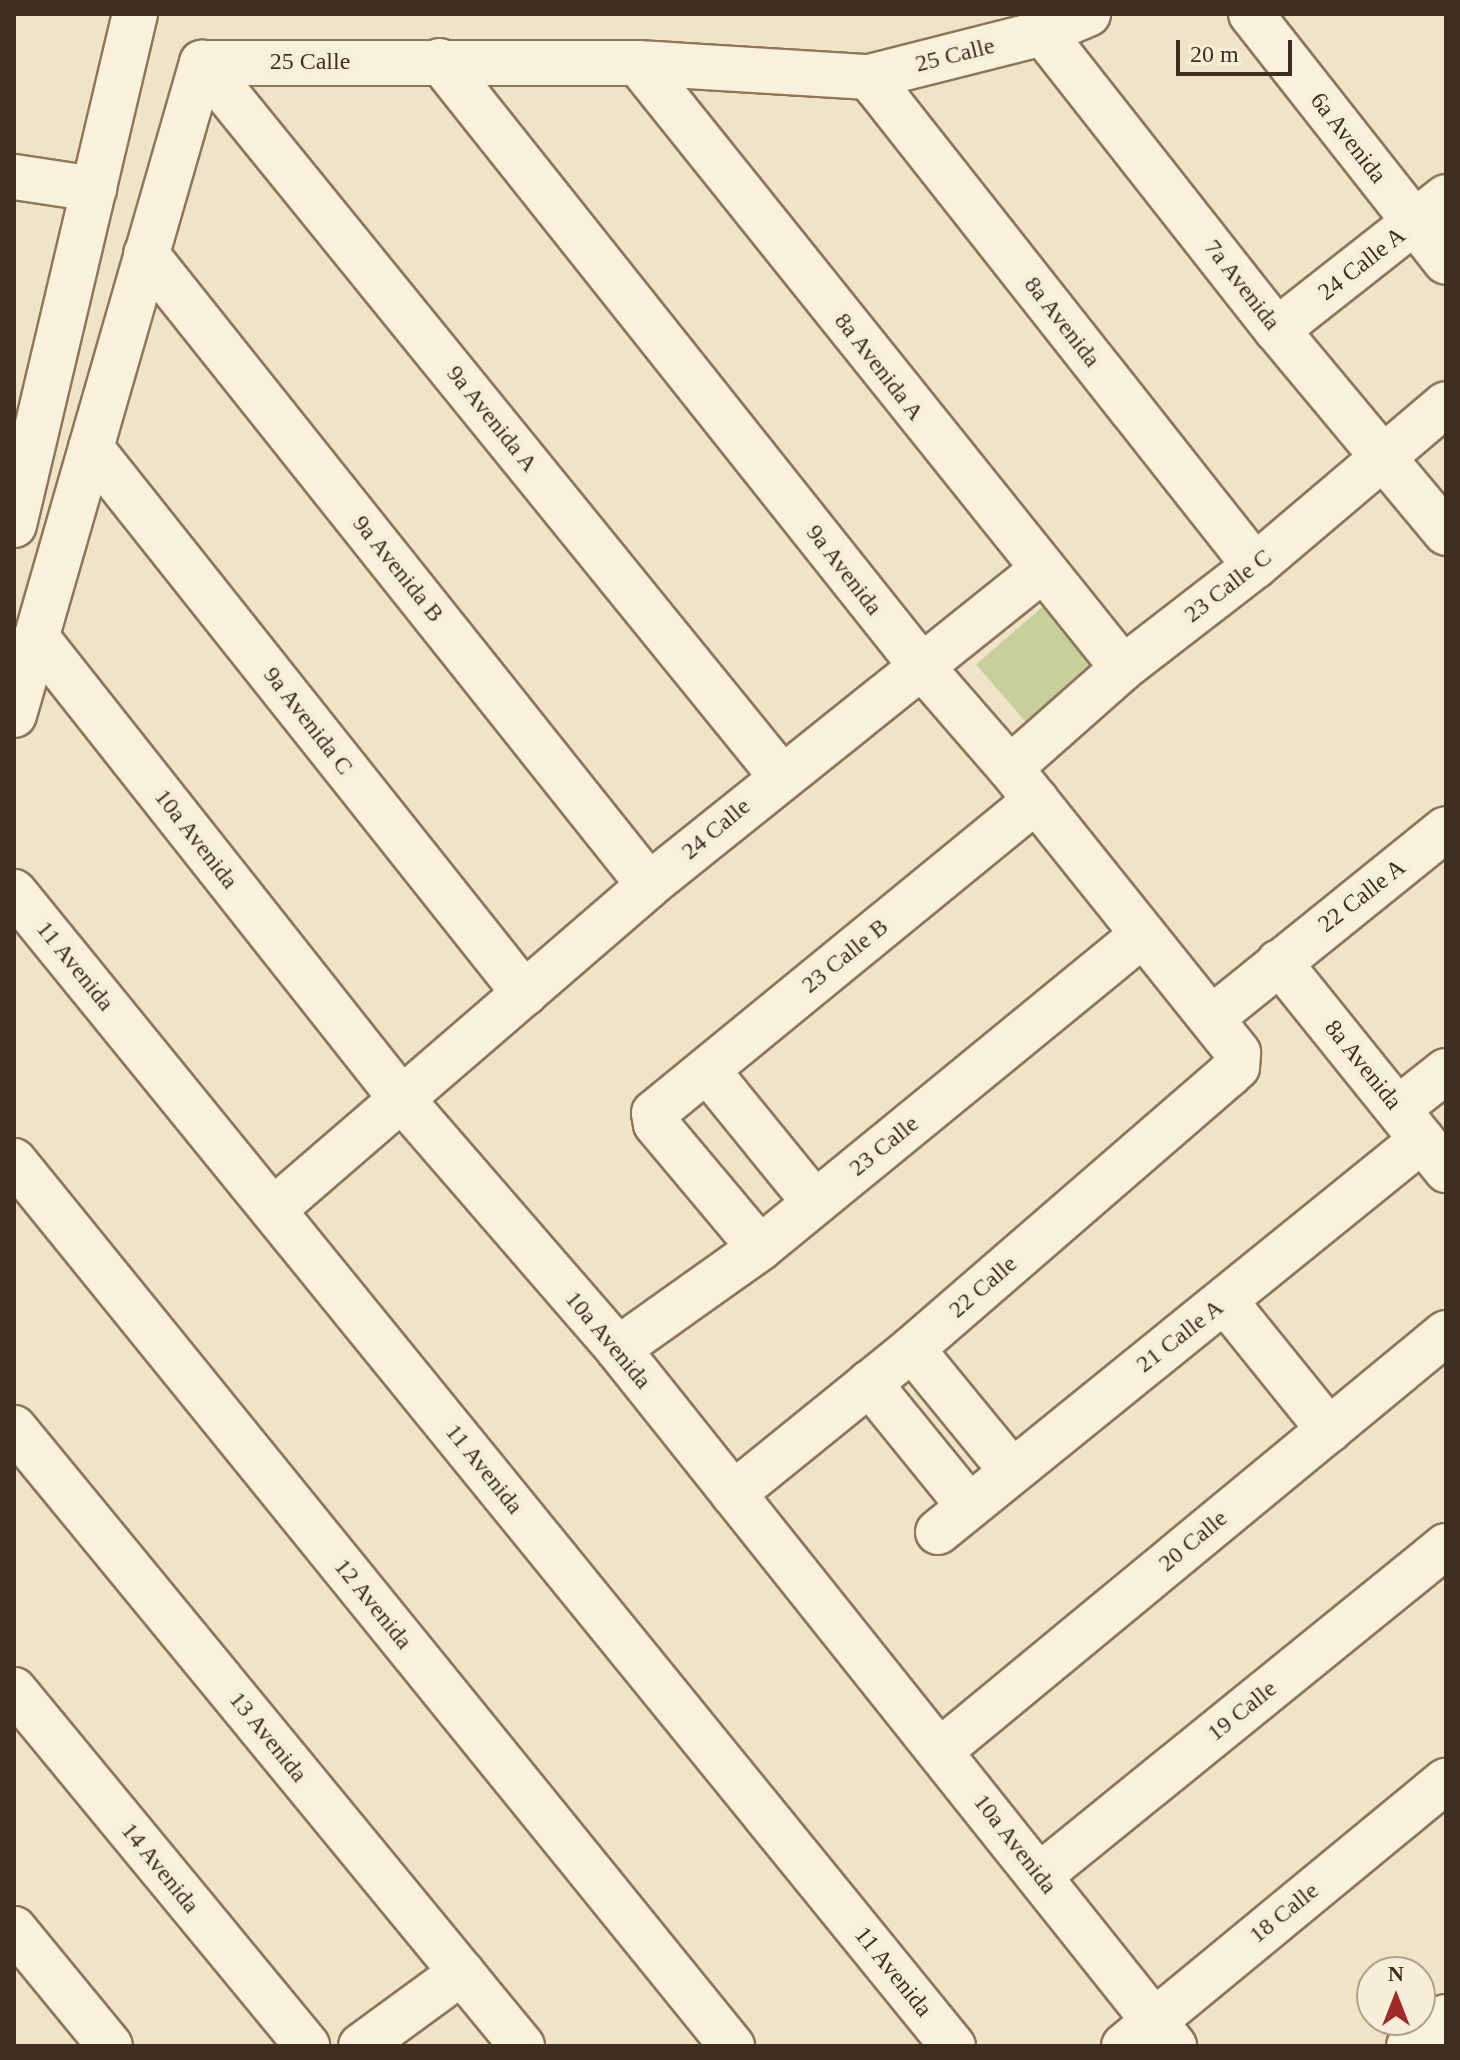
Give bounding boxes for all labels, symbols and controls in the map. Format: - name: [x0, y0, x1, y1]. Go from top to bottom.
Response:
- scale bar: [1180, 24, 1296, 74]
- street label: 25 Calle: [912, 31, 998, 79]
- text: 20 m: [1190, 41, 1239, 67]
- street label: 25 Calle: [270, 48, 350, 76]
- street label: 6a Avenida: [1303, 87, 1393, 189]
- street label: 24 Calle A: [1312, 221, 1412, 307]
- street label: 7a Avenida: [1197, 234, 1287, 336]
- street label: 8a Avenida: [1017, 271, 1107, 373]
- street label: 8a Avenida A: [827, 306, 931, 428]
- street label: 9a Avenida A: [439, 359, 545, 479]
- street label: 9a Avenida B: [346, 509, 450, 629]
- street label: 9a Avenida: [799, 519, 889, 621]
- street label: 23 Calle C: [1179, 543, 1277, 629]
- street label: 9a Avenida C: [257, 661, 359, 781]
- street label: 10a Avenida: [148, 783, 244, 895]
- street label: 24 Calle: [676, 792, 756, 866]
- street label: 22 Calle A: [1312, 853, 1412, 939]
- street label: 23 Calle B: [796, 913, 894, 999]
- street label: 11 Avenida: [30, 915, 120, 1017]
- street label: 8a Avenida: [1318, 1014, 1408, 1116]
- street label: 23 Calle: [844, 1109, 924, 1183]
- street label: 22 Calle: [943, 1250, 1023, 1324]
- street label: 10a Avenida: [558, 1285, 658, 1395]
- street label: 21 Calle A: [1130, 1293, 1230, 1379]
- street label: 11 Avenida: [439, 1418, 529, 1520]
- street label: 20 Calle: [1153, 1504, 1233, 1578]
- street label: 12 Avenida: [327, 1552, 419, 1656]
- street label: 19 Calle: [1202, 1674, 1282, 1748]
- street label: 13 Avenida: [222, 1685, 314, 1789]
- street label: 10a Avenida: [967, 1788, 1063, 1900]
- street label: 14 Avenida: [114, 1816, 206, 1920]
- street label: 18 Calle: [1244, 1876, 1324, 1950]
- street label: 11 Avenida: [848, 1921, 938, 2023]
- north arrow: [1356, 1956, 1436, 2036]
- text: N: [1388, 1961, 1404, 1986]

